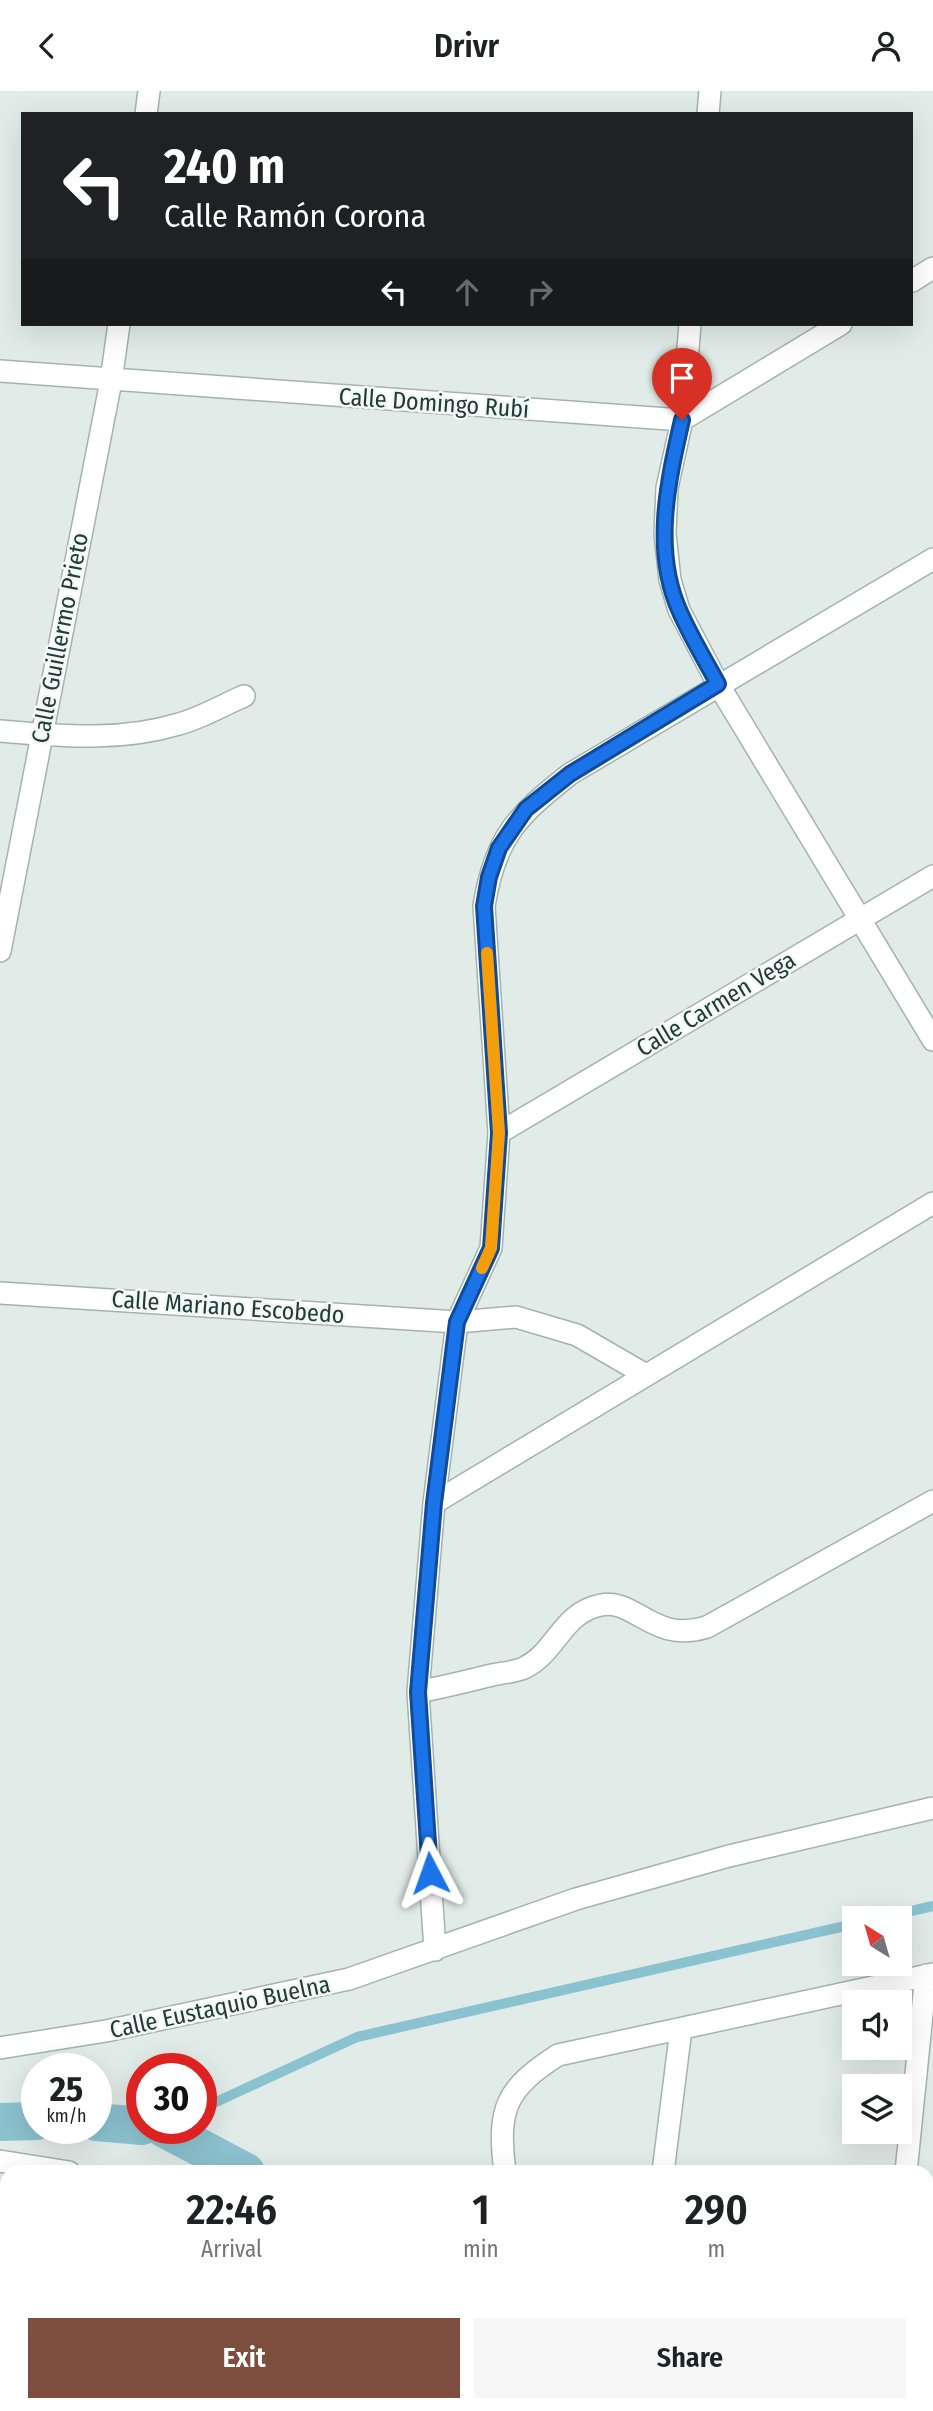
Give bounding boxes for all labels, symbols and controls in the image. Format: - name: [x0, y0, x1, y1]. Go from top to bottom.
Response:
- icon: back: [28, 27, 66, 65]
- text: Drivr: [434, 27, 499, 65]
- icon: person: [867, 27, 905, 65]
- text: 240 m: [164, 137, 285, 196]
- icon: left: [49, 140, 140, 231]
- text: Calle Ramón Corona: [164, 197, 426, 235]
- icon: left: [375, 273, 413, 311]
- icon: ahead: [448, 273, 486, 311]
- icon: right: [521, 273, 559, 311]
- pin: [652, 348, 712, 420]
- icon: arrive: [663, 359, 701, 397]
- street label: Calle Domingo Rubí: [338, 382, 530, 424]
- street label: Calle Guillermo Prieto: [26, 530, 94, 746]
- street label: Calle Carmen Vega: [632, 946, 800, 1062]
- street label: Calle Mariano Escobedo: [111, 1285, 345, 1329]
- position arrow: [393, 1836, 467, 1910]
- north arrow: [842, 1906, 912, 1976]
- map controls: [842, 1906, 912, 2144]
- street label: Calle Eustaquio Buelna: [107, 1970, 333, 2044]
- button: sound: [842, 1990, 912, 2060]
- speed limit sign: 30: [126, 2053, 217, 2144]
- text: 25: [50, 2068, 83, 2110]
- button: layers: [842, 2074, 912, 2144]
- text: km/h: [46, 2105, 87, 2127]
- text: 22:46: [186, 2185, 277, 2235]
- text: 1: [472, 2185, 490, 2235]
- text: 290: [685, 2185, 748, 2235]
- text: Arrival: [201, 2235, 262, 2263]
- text: min: [463, 2235, 499, 2263]
- text: m: [708, 2235, 725, 2263]
- button: Exit: [28, 2318, 460, 2398]
- button: Share: [474, 2318, 906, 2398]

